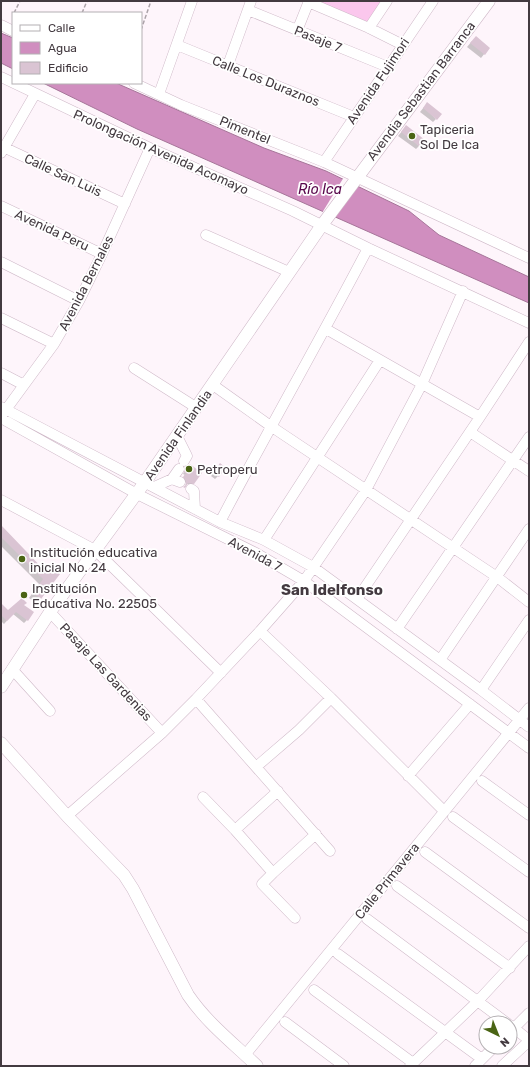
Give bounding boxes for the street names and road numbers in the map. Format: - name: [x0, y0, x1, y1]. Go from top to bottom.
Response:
- street label: Avendia Sebastian Barranca: [364, 19, 478, 163]
- street label: Pasaje 7: [292, 23, 344, 55]
- street label: Avenida Fujimori: [344, 35, 412, 127]
- street label: Calle Los Duraznos: [210, 53, 322, 110]
- street label: Prolongación Avenida Acomayo: [71, 106, 251, 198]
- street label: Pimentel: [217, 113, 273, 147]
- street label: Calle San Luis: [22, 151, 104, 200]
- street label: Avenida Peru: [13, 206, 91, 254]
- street label: Avenida Bernales: [56, 233, 117, 333]
- street label: Avenida Finlandia: [141, 387, 215, 483]
- street label: Avenida 7: [226, 534, 285, 574]
- street label: Pasaje Las Gardenias: [57, 620, 155, 724]
- street label: Calle Primavera: [352, 840, 422, 922]

